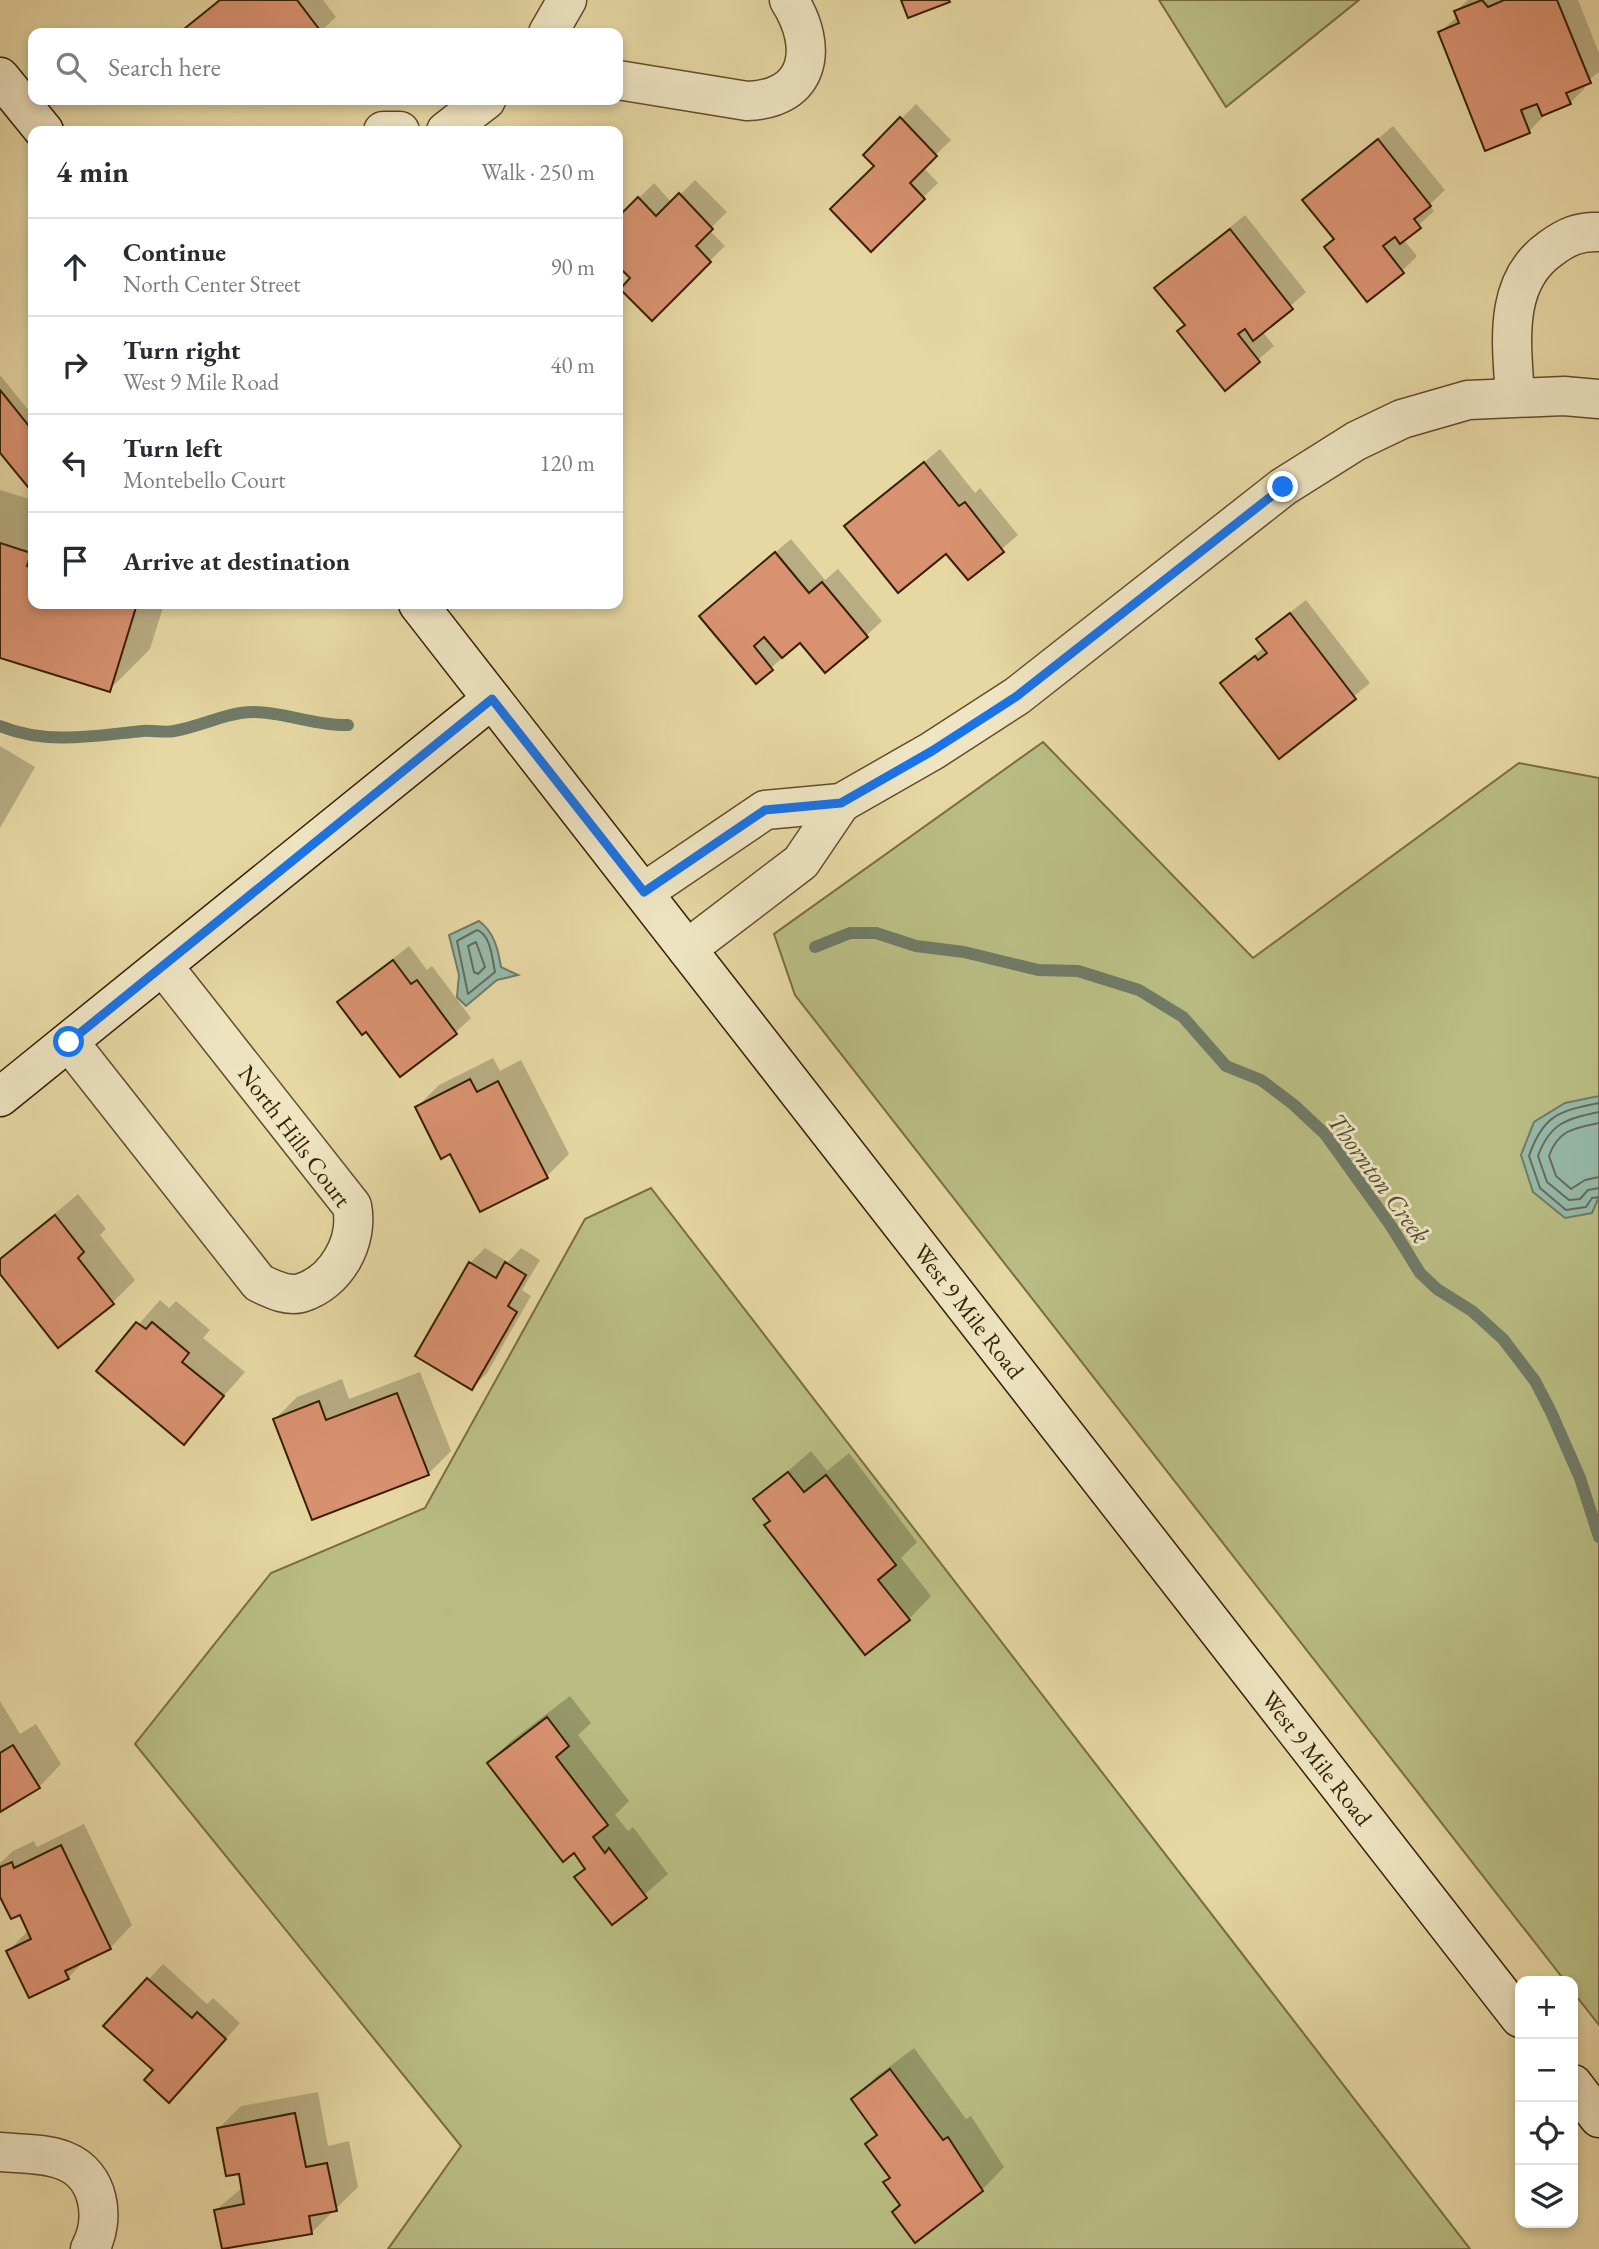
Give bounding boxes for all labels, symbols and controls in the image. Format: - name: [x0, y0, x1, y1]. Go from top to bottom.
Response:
- search box: [28, 28, 623, 105]
- icon: search: [52, 48, 90, 86]
- text: Search here: [108, 50, 221, 84]
- text: 4 min: [56, 152, 129, 191]
- text: Walk · 250 m: [481, 157, 595, 187]
- text: Continue: [123, 235, 226, 269]
- icon: ahead: [56, 248, 94, 286]
- text: 90 m: [550, 252, 595, 282]
- text: North Center Street: [123, 269, 300, 299]
- text: Turn right: [123, 333, 241, 367]
- icon: right: [56, 346, 94, 384]
- text: 40 m: [550, 350, 595, 380]
- text: West 9 Mile Road: [123, 367, 279, 397]
- text: Turn left: [123, 431, 222, 465]
- icon: left: [56, 444, 94, 482]
- text: 120 m: [539, 448, 595, 478]
- text: Montebello Court: [123, 465, 286, 495]
- route end: [1267, 471, 1298, 502]
- icon: arrive: [56, 542, 94, 580]
- text: Arrive at destination: [123, 544, 350, 578]
- route start: [53, 1026, 84, 1057]
- street label: North Hills Court: [231, 1059, 359, 1214]
- water label: Thornton Creek: [1320, 1106, 1438, 1250]
- street label: West 9 Mile Road: [907, 1237, 1032, 1385]
- street label: West 9 Mile Road: [1255, 1684, 1380, 1832]
- map controls: [1515, 1976, 1578, 2228]
- button: +: [1515, 1976, 1578, 2039]
- button: −: [1515, 2039, 1578, 2102]
- button: locate: [1515, 2102, 1578, 2165]
- button: layers: [1515, 2165, 1578, 2228]

